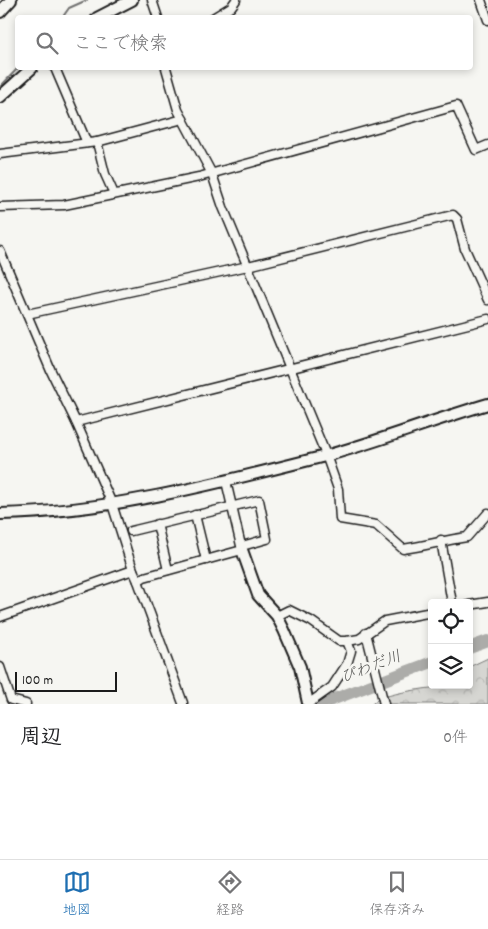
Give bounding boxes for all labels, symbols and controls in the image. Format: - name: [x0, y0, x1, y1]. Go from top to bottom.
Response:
- search box: [15, 15, 473, 70]
- icon: search: [33, 29, 61, 57]
- text: ここで検索: [73, 32, 168, 59]
- map controls: [428, 599, 473, 689]
- button: locate: [428, 599, 473, 644]
- button: layers: [428, 644, 473, 689]
- water label: びわだ川: [337, 646, 405, 690]
- scale bar: [15, 669, 118, 692]
- text: 100 m: [22, 671, 53, 691]
- text: 周辺: [20, 724, 62, 754]
- text: 0件: [443, 727, 468, 750]
- tab: 地図: [63, 868, 91, 921]
- tab: 経路: [216, 868, 244, 921]
- tab: 保存済み: [369, 868, 425, 921]

